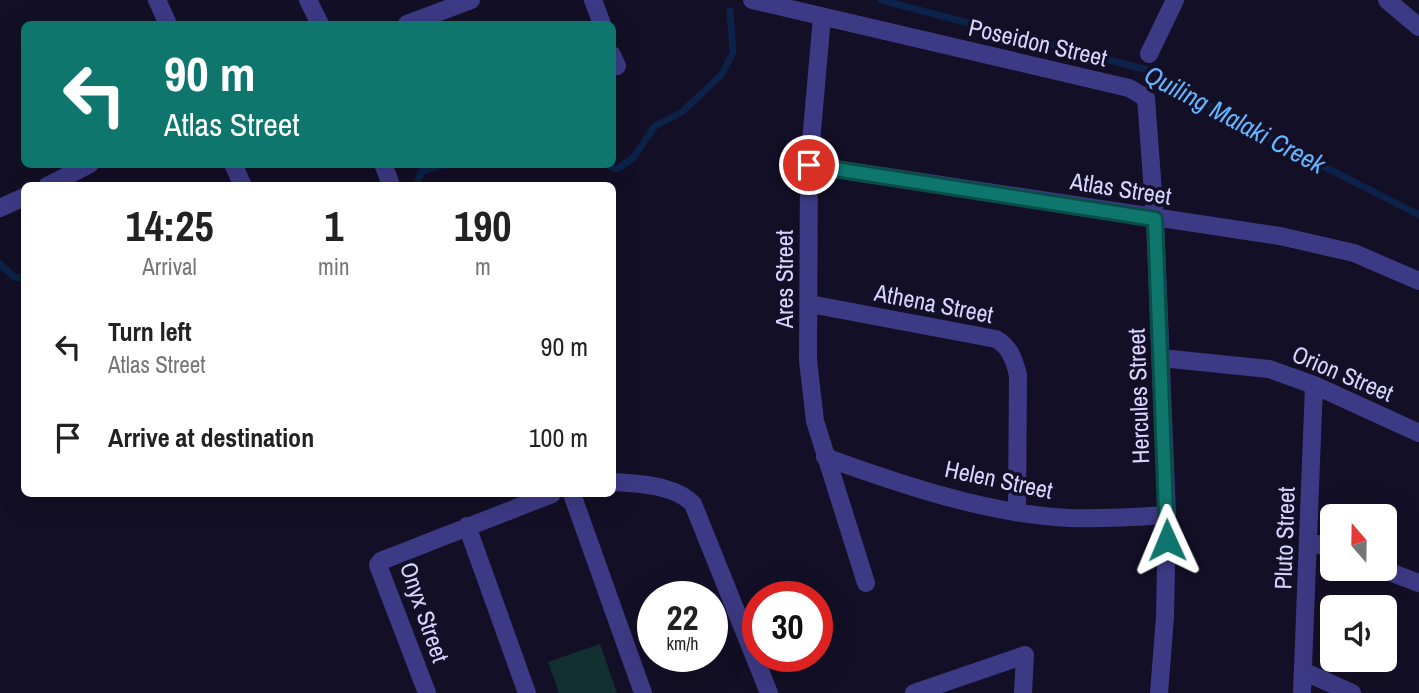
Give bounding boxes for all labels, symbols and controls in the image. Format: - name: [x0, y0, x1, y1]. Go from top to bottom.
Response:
- street label: Poseidon Street: [966, 11, 1111, 74]
- text: 90 m: [164, 40, 256, 106]
- icon: left: [49, 49, 140, 140]
- water label: Quiling Malaki Creek: [1138, 57, 1333, 182]
- text: Atlas Street: [164, 103, 300, 146]
- pin: [779, 135, 839, 195]
- icon: arrive: [790, 146, 828, 184]
- street label: Atlas Street: [1067, 164, 1174, 212]
- text: 14:25: [126, 198, 214, 254]
- text: 1: [324, 198, 343, 254]
- text: 190: [454, 198, 512, 254]
- street label: Ares Street: [768, 229, 800, 329]
- text: Arrival: [142, 251, 197, 282]
- text: min: [318, 251, 350, 282]
- text: m: [475, 251, 491, 282]
- street label: Athena Street: [871, 276, 997, 330]
- text: Turn left: [108, 314, 192, 349]
- street label: Hercules Street: [1120, 327, 1156, 464]
- icon: left: [49, 328, 87, 366]
- text: 90 m: [541, 329, 588, 364]
- street label: Orion Street: [1287, 337, 1399, 409]
- text: Atlas Street: [108, 349, 206, 380]
- icon: arrive: [49, 419, 87, 457]
- text: Arrive at destination: [108, 420, 314, 455]
- text: 100 m: [529, 420, 588, 455]
- street label: Helen Street: [942, 452, 1056, 506]
- street label: Pluto Street: [1266, 486, 1302, 590]
- position arrow: [1130, 503, 1204, 577]
- north arrow: [1320, 504, 1396, 581]
- map controls: [1320, 504, 1397, 672]
- street label: Onyx Street: [393, 558, 457, 667]
- speed limit sign: 30: [742, 581, 833, 672]
- text: 22: [667, 594, 698, 641]
- button: sound: [1320, 595, 1397, 672]
- text: km/h: [667, 631, 699, 656]

